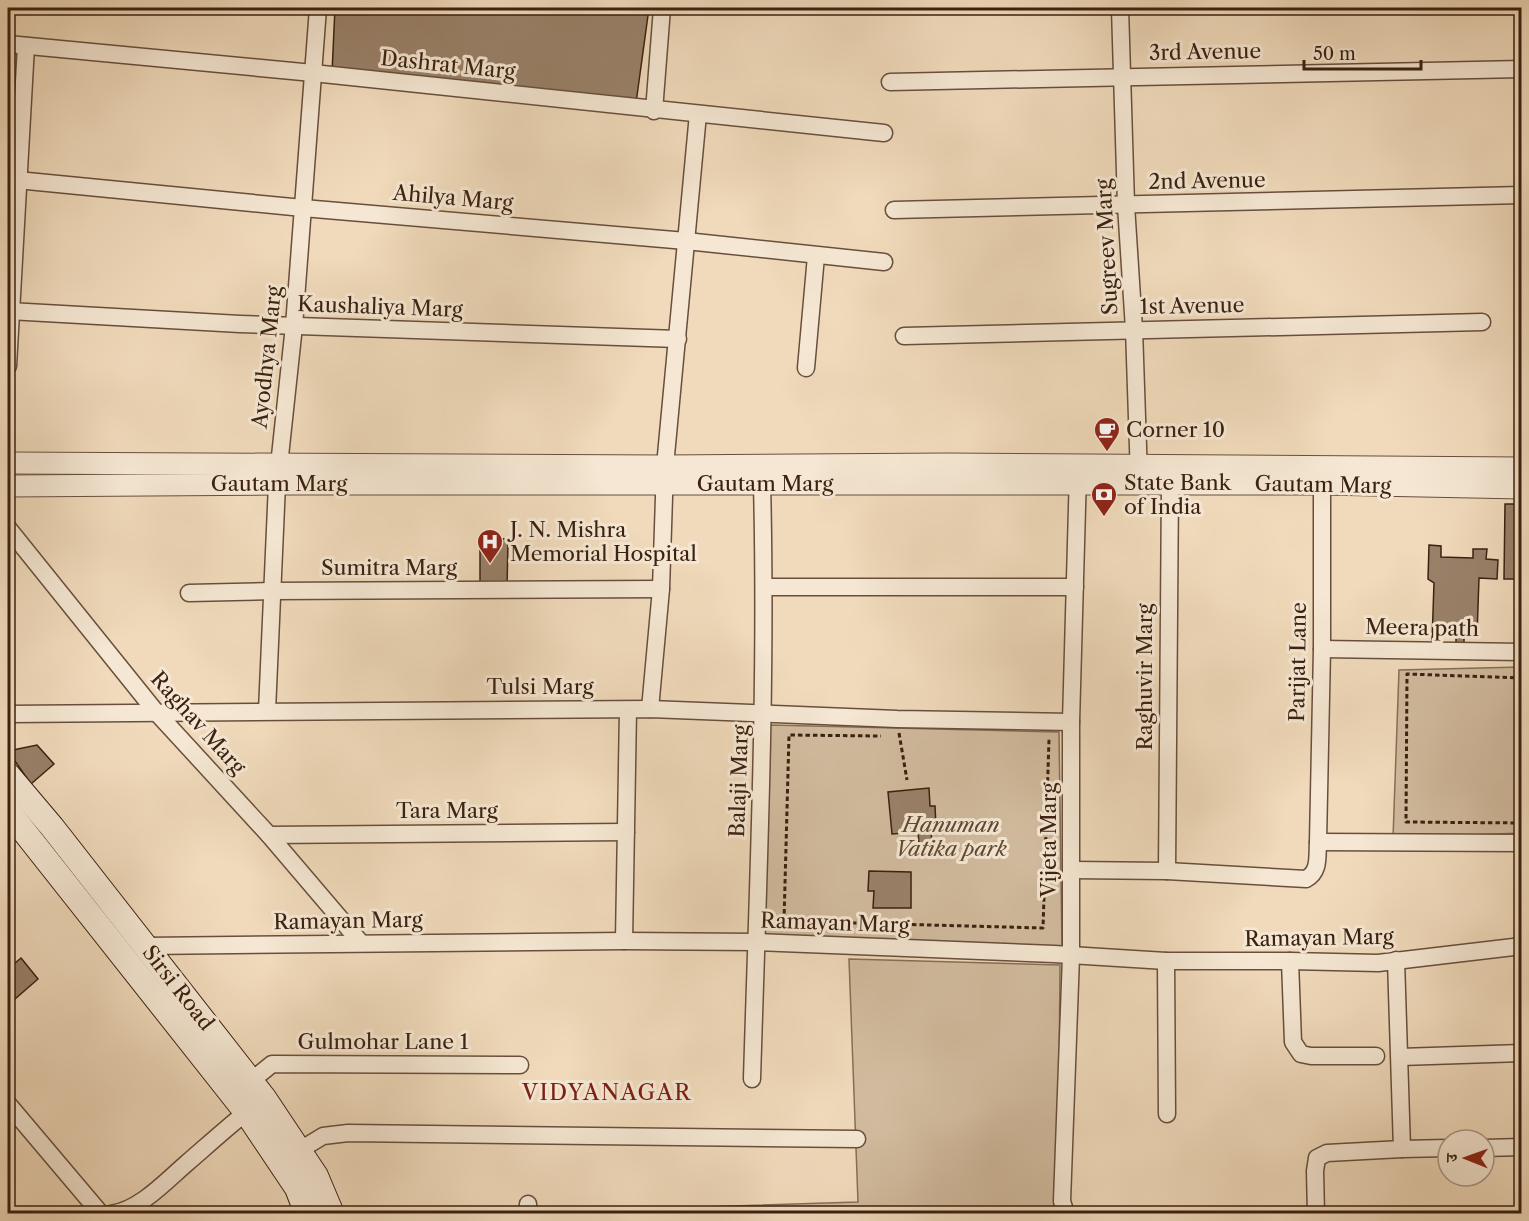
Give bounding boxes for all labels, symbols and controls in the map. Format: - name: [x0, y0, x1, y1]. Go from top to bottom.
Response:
- scale bar: [1304, 33, 1421, 71]
- street label: 3rd Avenue: [1149, 38, 1261, 65]
- text: 50 m: [1313, 43, 1356, 65]
- street label: Dashrat Marg: [380, 45, 517, 84]
- street label: 2nd Avenue: [1148, 167, 1266, 194]
- street label: Sugreev Marg: [1090, 177, 1123, 316]
- street label: Ahilya Marg: [391, 180, 515, 215]
- street label: Ayodhya Marg: [246, 284, 287, 430]
- street label: Kaushaliya Marg: [297, 291, 464, 322]
- street label: 1st Avenue: [1139, 292, 1245, 319]
- cafe icon: Corner 10: [1092, 415, 1122, 453]
- place label: Corner 10: [1126, 417, 1225, 442]
- place label: State Bank of India: [1124, 470, 1232, 519]
- street label: Gautam Marg: [211, 471, 348, 496]
- street label: Gautam Marg: [697, 471, 834, 496]
- street label: Gautam Marg: [1255, 471, 1392, 498]
- bank icon: State Bank of India: [1089, 480, 1119, 518]
- place label: J. N. Mishra Memorial Hospital: [507, 517, 697, 566]
- hospital icon: J. N. Mishra Memorial Hospital: [475, 527, 505, 565]
- street label: Sumitra Marg: [321, 555, 458, 580]
- street label: Parijat Lane: [1284, 602, 1311, 722]
- street label: Raghuvir Marg: [1132, 603, 1157, 751]
- street label: Meera path: [1365, 614, 1479, 641]
- street label: Raghav Marg: [146, 666, 252, 780]
- street label: Tulsi Marg: [486, 674, 595, 699]
- street label: Balaji Marg: [724, 723, 753, 838]
- street label: Vijeta Marg: [1036, 782, 1061, 899]
- street label: Tara Marg: [396, 798, 499, 823]
- park label: Hanuman Vatika park: [895, 812, 1007, 861]
- street label: Ramayan Marg: [273, 907, 424, 934]
- street label: Ramayan Marg: [760, 907, 911, 938]
- street label: Ramayan Marg: [1244, 924, 1395, 951]
- street label: Sirsi Road: [137, 940, 219, 1035]
- street label: Gulmohar Lane 1: [298, 1029, 469, 1054]
- district label: VIDYANAGAR: [521, 1079, 692, 1106]
- north arrow: [1436, 1128, 1496, 1188]
- text: उ: [1441, 1152, 1461, 1163]

